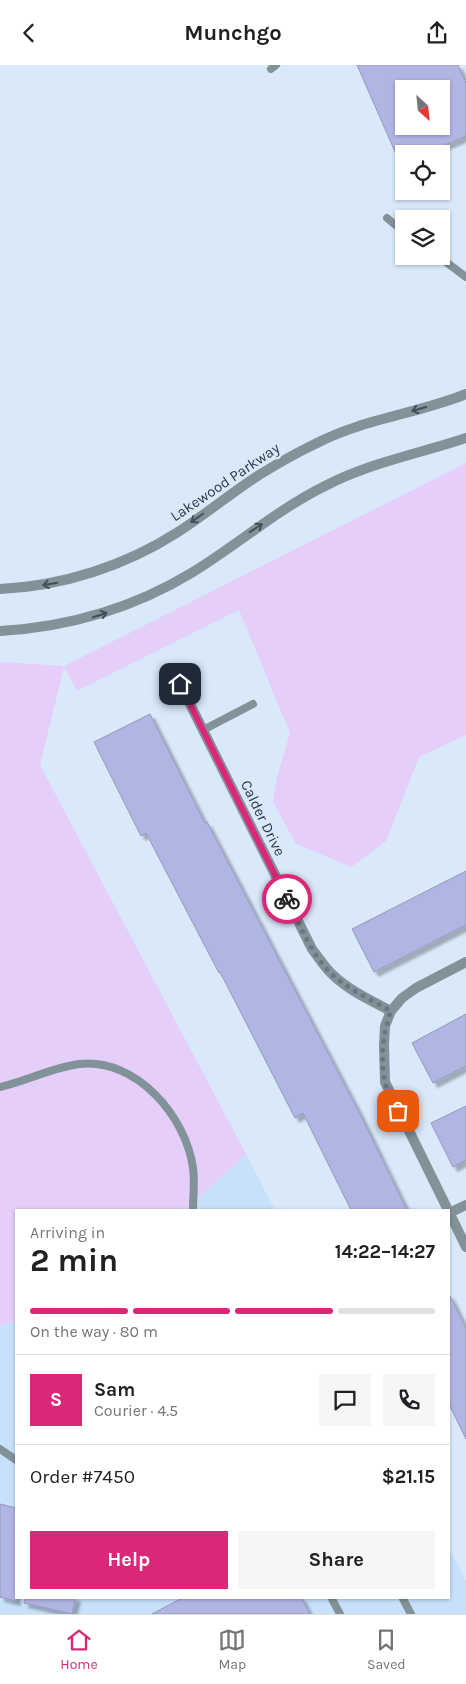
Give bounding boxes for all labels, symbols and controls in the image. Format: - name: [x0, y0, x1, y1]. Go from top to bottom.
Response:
- icon: back: [15, 19, 43, 47]
- icon: share: [423, 19, 451, 47]
- text: Munchgo: [184, 20, 282, 46]
- north arrow: [395, 80, 450, 135]
- map controls: [395, 80, 450, 265]
- button: locate: [395, 145, 450, 200]
- button: layers: [395, 210, 450, 265]
- one-way arrow: [412, 404, 428, 414]
- street label: Lakewood Parkway: [167, 439, 283, 525]
- one-way arrow: [190, 513, 204, 523]
- one-way arrow: [249, 523, 263, 533]
- one-way arrow: [42, 579, 58, 589]
- one-way arrow: [91, 609, 107, 619]
- pin: [159, 663, 201, 705]
- icon: home: [166, 670, 194, 698]
- street label: Calder Drive: [237, 777, 289, 859]
- courier: [262, 874, 312, 924]
- icon: bike: [273, 885, 301, 913]
- pin: [377, 1090, 419, 1132]
- icon: bag: [384, 1097, 412, 1125]
- text: Arriving in: [30, 1223, 105, 1242]
- text: 14:22–14:27: [335, 1241, 435, 1263]
- text: 2 min: [30, 1242, 118, 1279]
- text: On the way · 80 m: [30, 1322, 158, 1341]
- button: chat: [319, 1374, 371, 1426]
- button: phone: [383, 1374, 435, 1426]
- text: Sam: [94, 1379, 135, 1401]
- text: S: [50, 1389, 62, 1411]
- text: Courier · 4.5: [94, 1401, 178, 1420]
- text: Order #7450: [30, 1466, 135, 1488]
- text: $21.15: [382, 1466, 435, 1488]
- button: Help: [30, 1531, 228, 1589]
- button: Share: [238, 1531, 435, 1589]
- tab: Home: [60, 1626, 98, 1673]
- tab: Map: [218, 1626, 246, 1673]
- tab: Saved: [367, 1626, 406, 1673]

